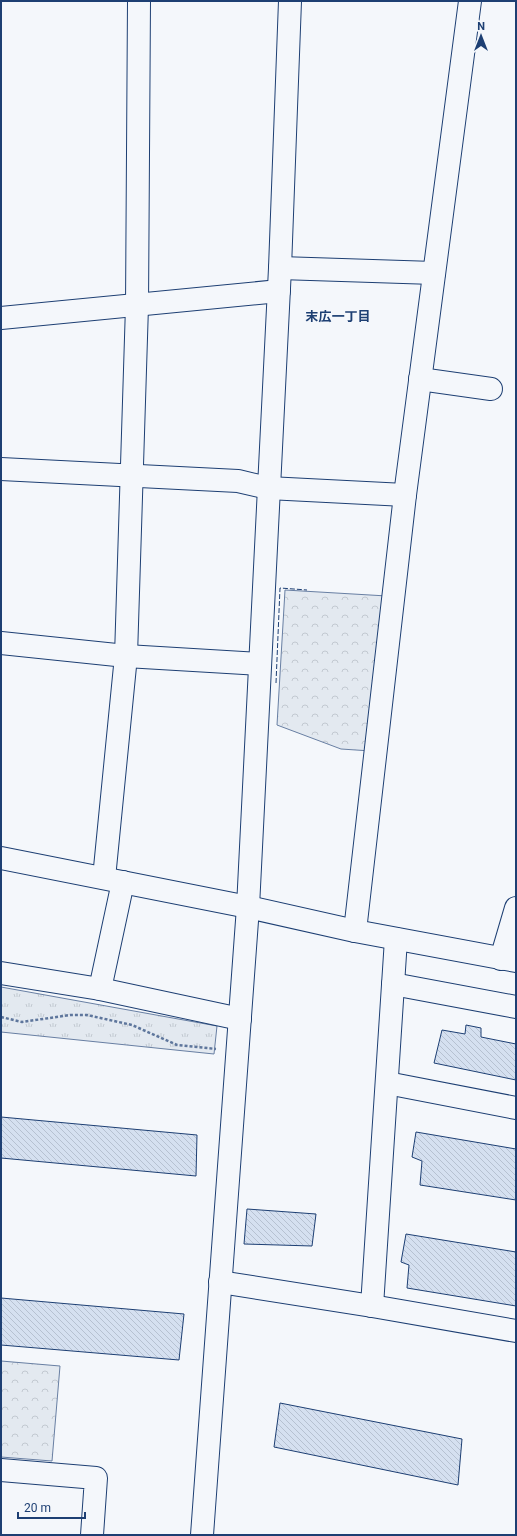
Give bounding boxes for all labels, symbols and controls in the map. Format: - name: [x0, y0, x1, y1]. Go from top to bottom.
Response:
- north arrow: [461, 16, 501, 56]
- text: N: [477, 20, 485, 33]
- district label: 末広一丁目: [305, 309, 371, 324]
- scale bar: [18, 1494, 85, 1520]
- text: 20 m: [24, 1501, 51, 1515]

